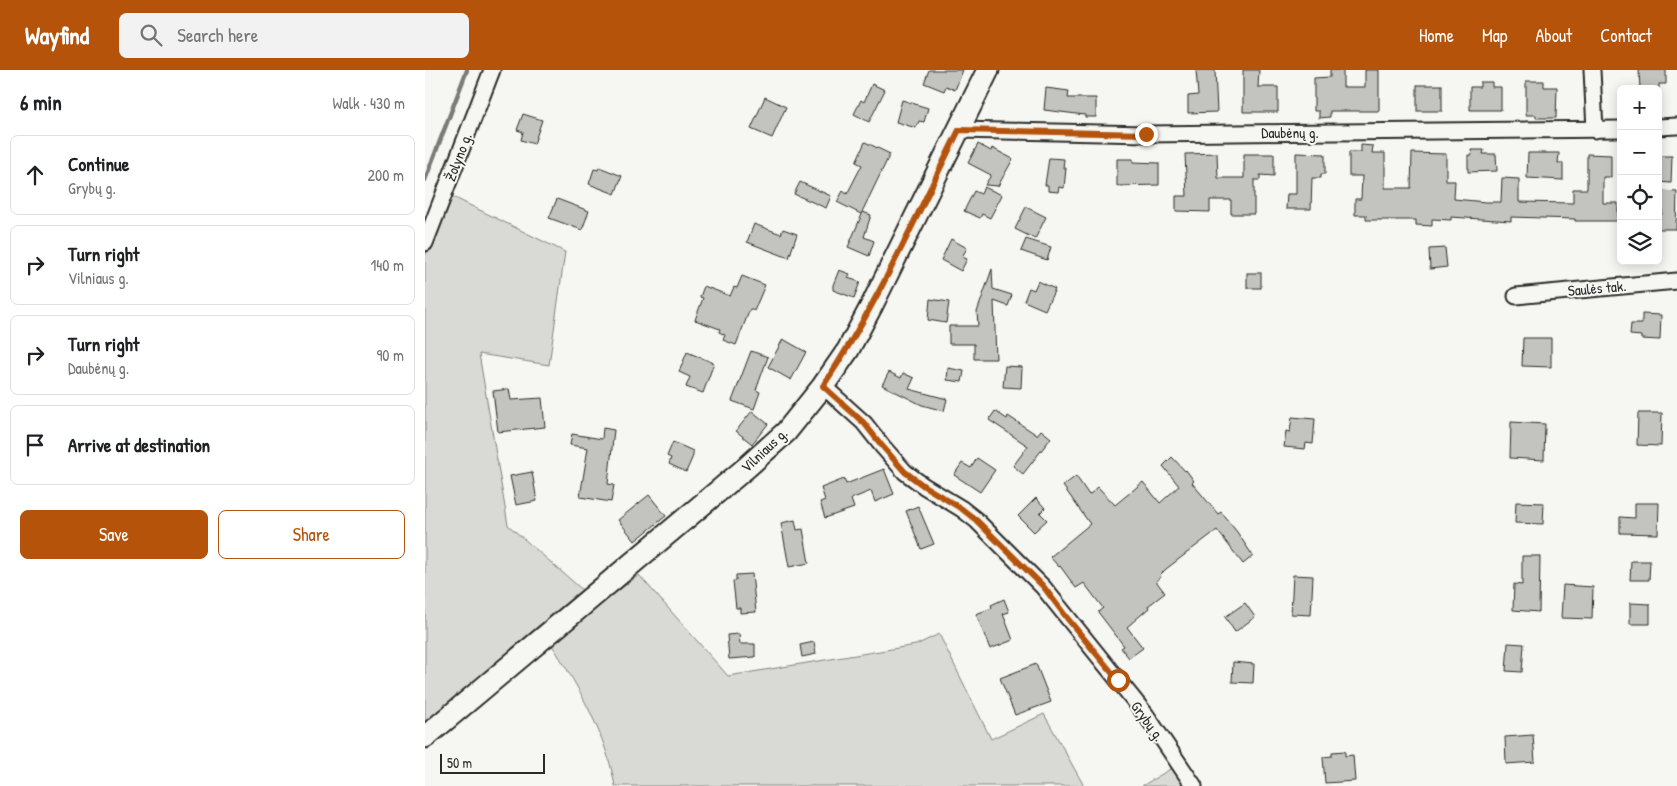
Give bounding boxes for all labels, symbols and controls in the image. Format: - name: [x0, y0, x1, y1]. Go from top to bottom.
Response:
- search box: [119, 13, 469, 58]
- text: Wayfind: [25, 19, 89, 51]
- icon: search: [137, 21, 165, 49]
- text: Search here: [177, 22, 258, 48]
- text: Home: [1419, 23, 1454, 48]
- text: Map: [1482, 23, 1507, 48]
- text: About: [1535, 23, 1572, 48]
- text: Contact: [1600, 23, 1652, 48]
- map controls: [1617, 85, 1662, 265]
- button: +: [1617, 85, 1662, 130]
- text: 6 min: [20, 88, 62, 117]
- text: Walk · 430 m: [333, 92, 405, 114]
- street label: Daubėnų g.: [1261, 122, 1319, 143]
- route end: [1135, 123, 1158, 146]
- street label: Žolyno g.: [439, 130, 477, 184]
- button: −: [1617, 130, 1662, 175]
- text: Continue: [68, 151, 129, 177]
- icon: ahead: [21, 161, 49, 189]
- text: 200 m: [368, 164, 404, 186]
- button: locate: [1617, 175, 1662, 220]
- text: Grybų g.: [68, 177, 116, 199]
- button: layers: [1617, 220, 1662, 265]
- text: Turn right: [68, 241, 139, 267]
- icon: right: [21, 251, 49, 279]
- text: 140 m: [370, 254, 404, 276]
- text: Vilniaus g.: [68, 267, 129, 289]
- street label: Saulės tak.: [1567, 275, 1627, 301]
- text: Turn right: [68, 331, 139, 357]
- icon: right: [21, 341, 49, 369]
- text: 90 m: [376, 344, 404, 366]
- text: Daubėnų g.: [68, 357, 129, 379]
- street label: Vilniaus g.: [736, 423, 792, 477]
- icon: arrive: [21, 431, 49, 459]
- text: Arrive at destination: [68, 432, 210, 458]
- button: Save: [20, 510, 208, 559]
- button: Share: [218, 510, 405, 559]
- route start: [1107, 669, 1130, 692]
- street label: Grybų g.: [1126, 697, 1170, 745]
- scale bar: [440, 751, 545, 774]
- text: 50 m: [447, 753, 472, 772]

